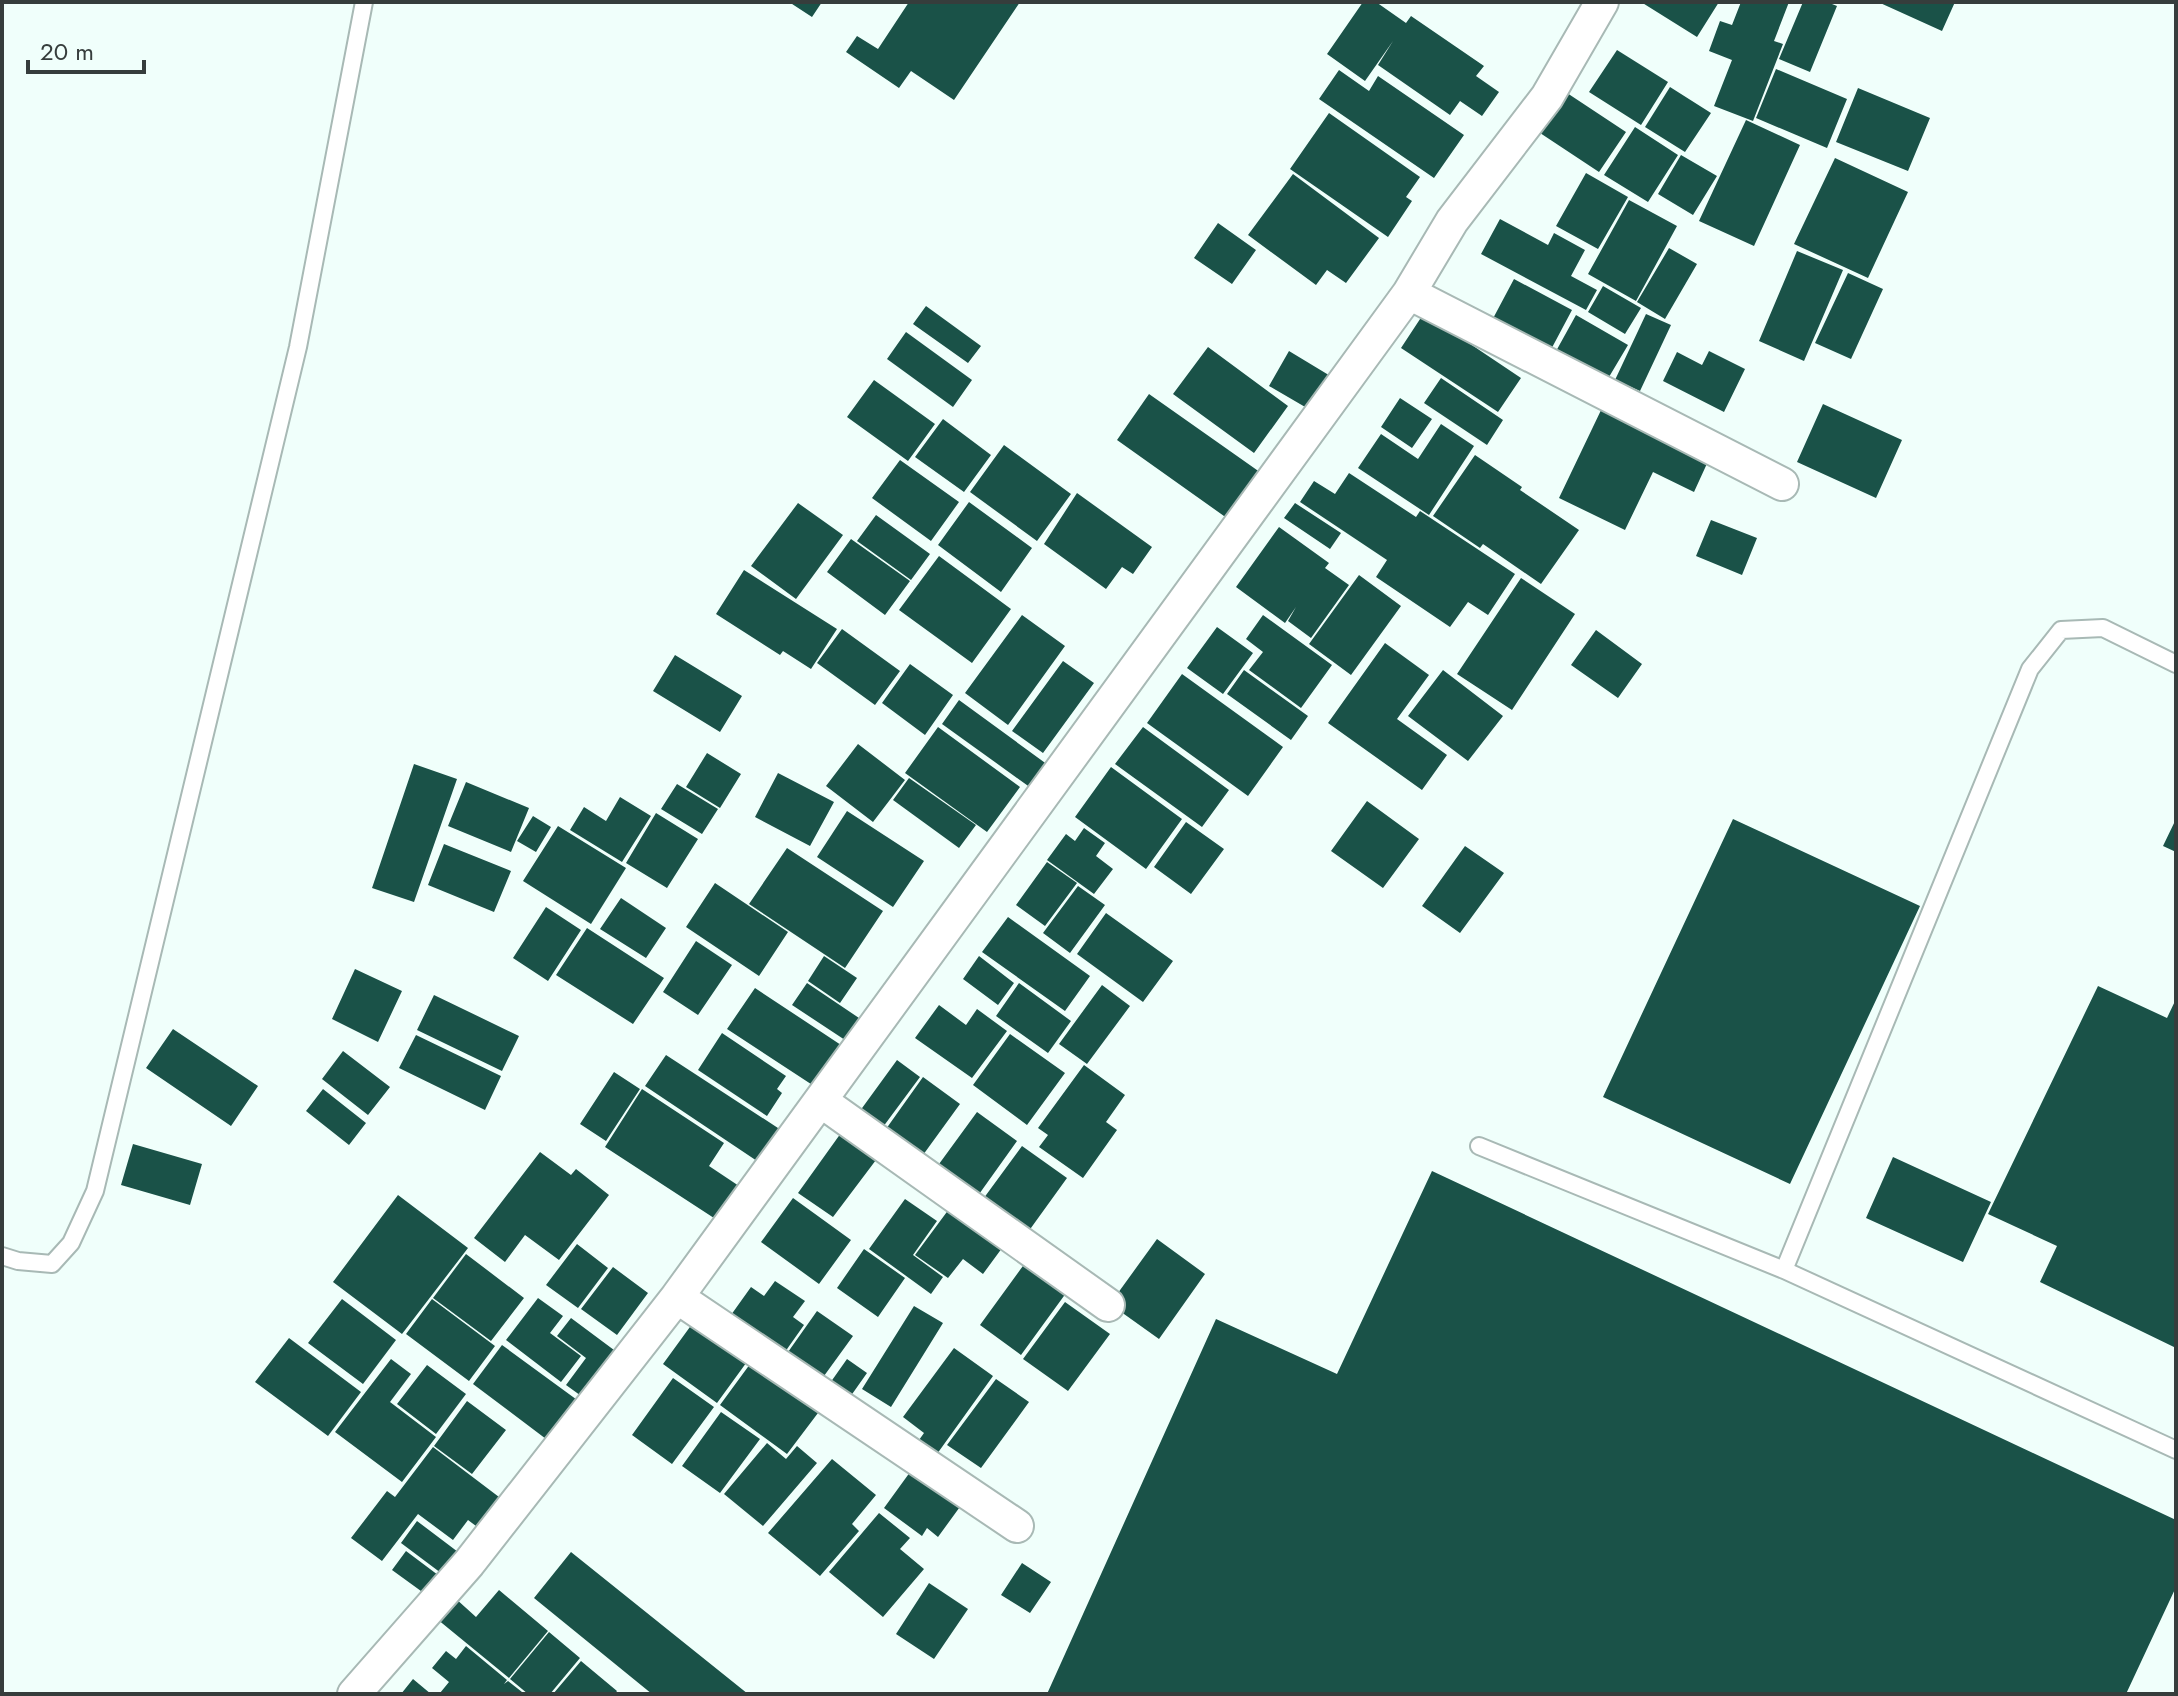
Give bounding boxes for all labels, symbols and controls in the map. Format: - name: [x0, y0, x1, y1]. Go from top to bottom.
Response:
- scale bar: [28, 24, 144, 74]
- text: 20 m: [40, 34, 94, 69]

